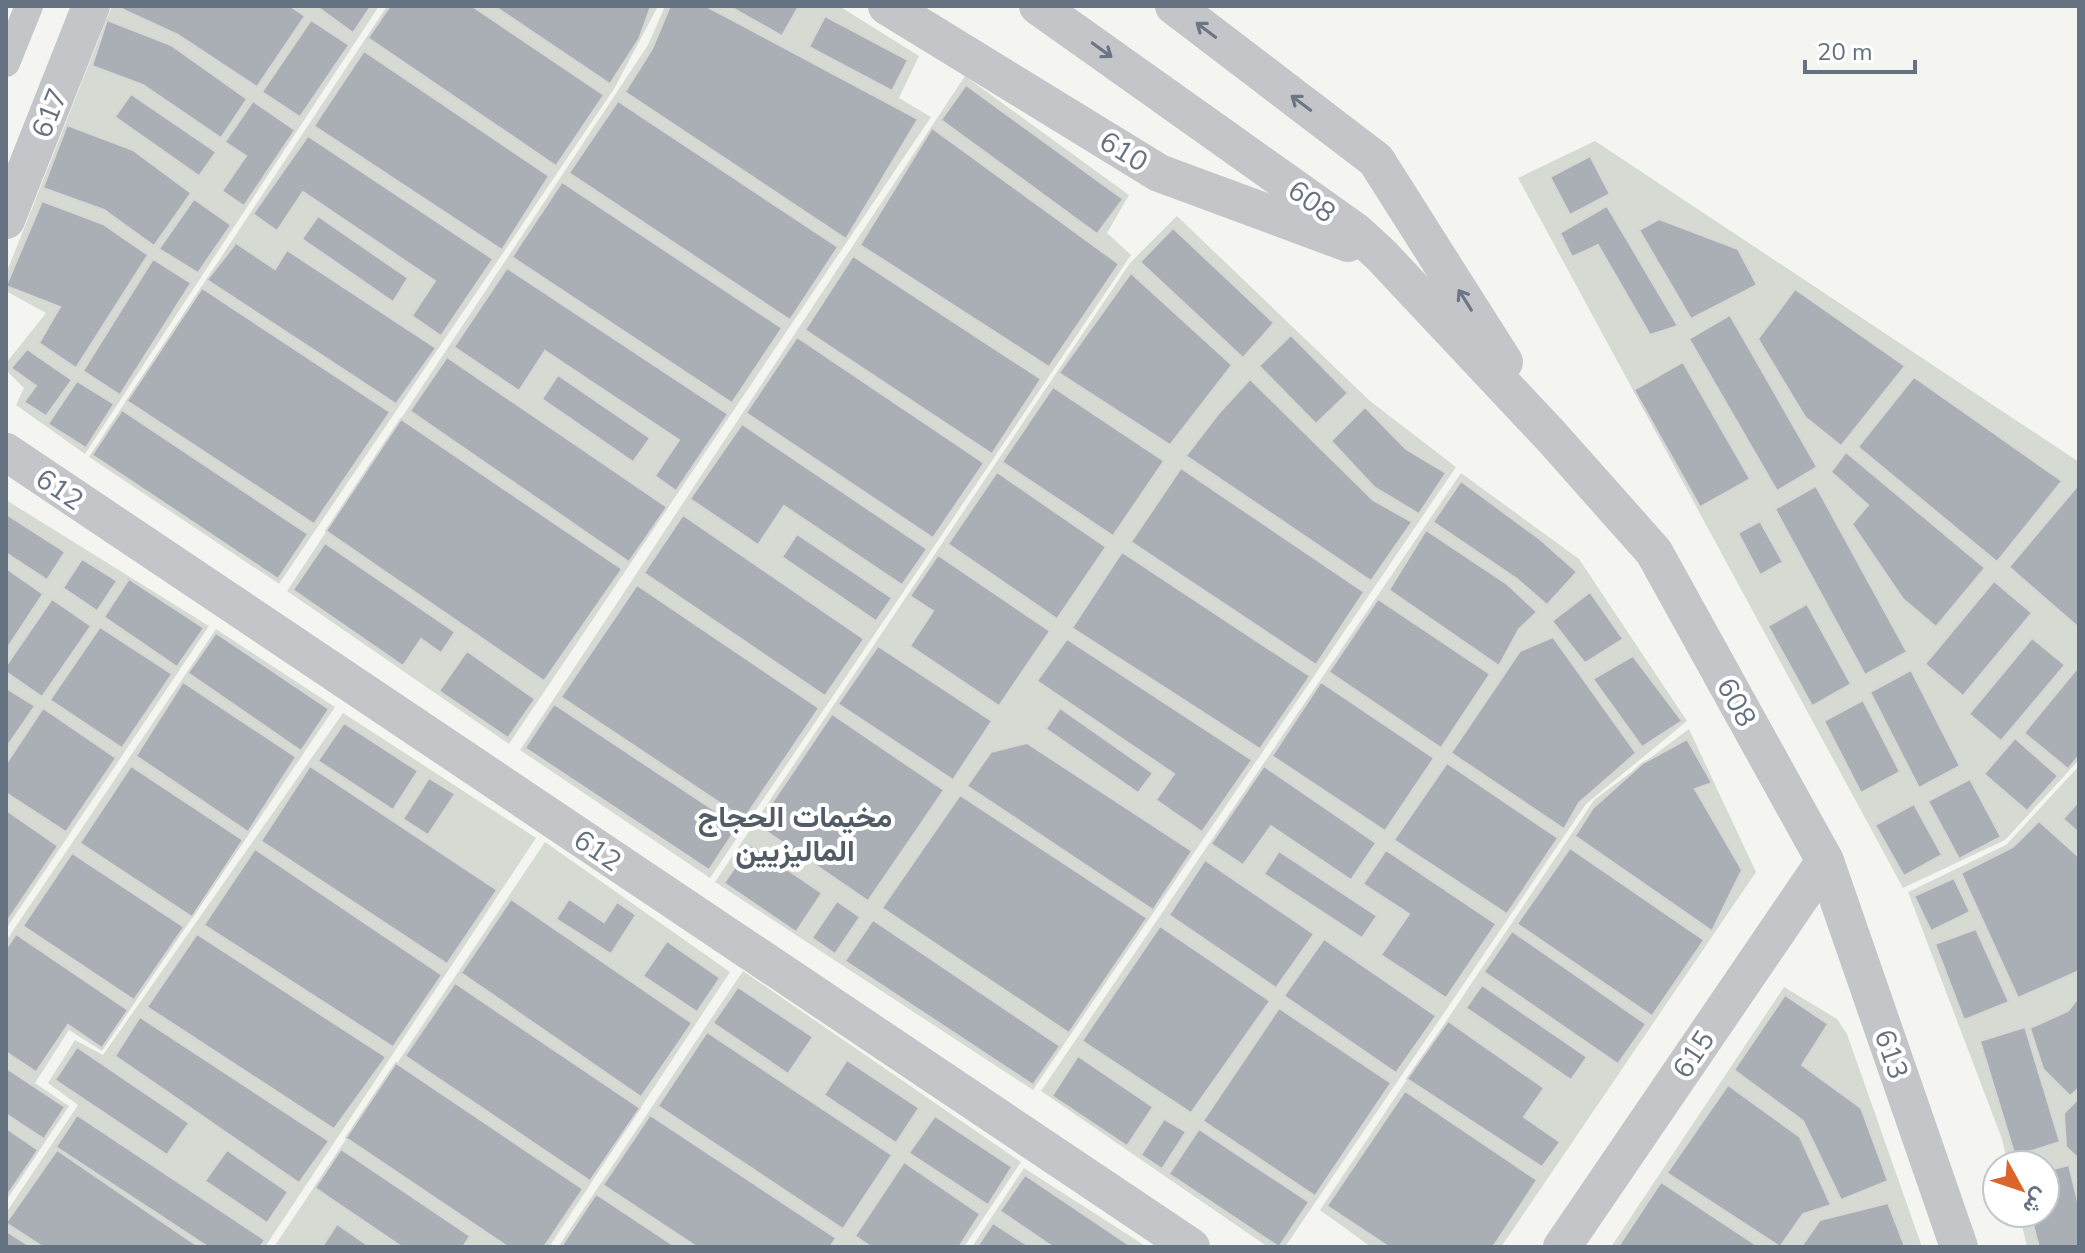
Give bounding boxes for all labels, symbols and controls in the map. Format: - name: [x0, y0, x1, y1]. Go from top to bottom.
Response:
- one-way arrow: [1196, 22, 1217, 39]
- scale bar: [1805, 24, 1915, 74]
- text: 20 m: [1817, 36, 1873, 68]
- one-way arrow: [1091, 42, 1113, 58]
- street label: 617: [23, 83, 77, 144]
- one-way arrow: [1291, 94, 1312, 111]
- street label: 610: [1092, 123, 1155, 181]
- street label: 608: [1280, 172, 1343, 232]
- one-way arrow: [1456, 289, 1473, 311]
- street label: 612: [28, 460, 91, 520]
- street label: 608: [1707, 671, 1765, 734]
- district label: مخيمات الحجاج الماليزيين: [698, 797, 892, 872]
- street label: 612: [566, 821, 629, 881]
- street label: 615: [1664, 1023, 1724, 1086]
- street label: 613: [1865, 1024, 1917, 1084]
- north arrow: [1981, 1149, 2061, 1229]
- text: ش: [2016, 1181, 2056, 1221]

